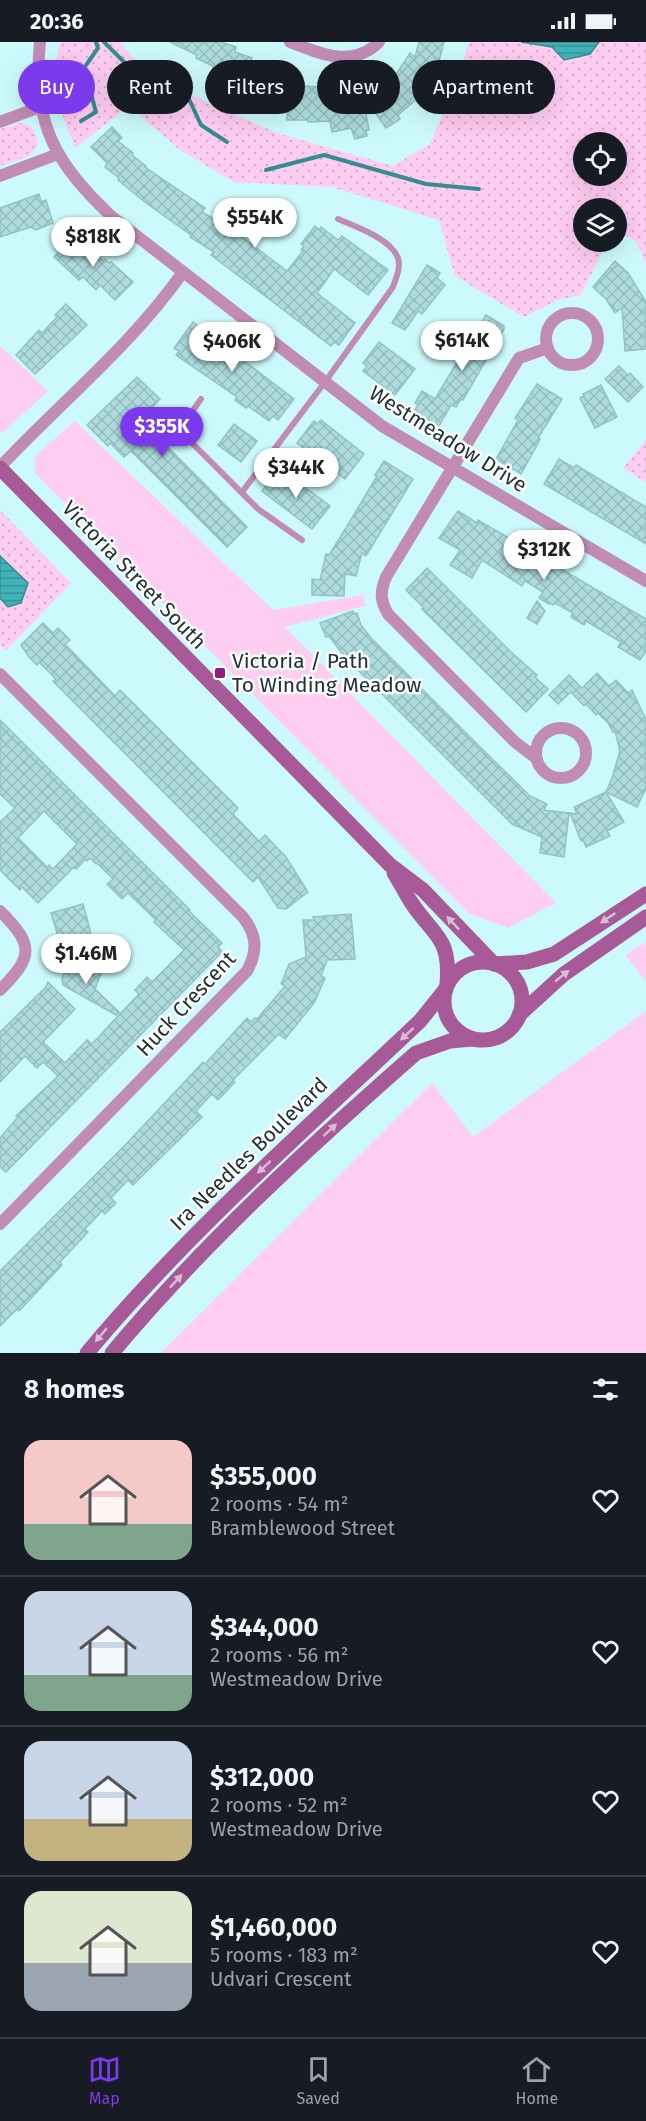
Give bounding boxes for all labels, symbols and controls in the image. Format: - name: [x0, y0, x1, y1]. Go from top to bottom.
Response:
- text: 20:36: [30, 8, 84, 35]
- chip: Buy: [18, 60, 95, 114]
- chip: Rent: [107, 60, 193, 114]
- chip: Filters: [205, 60, 305, 114]
- chip: New: [317, 60, 400, 114]
- chip: Apartment: [412, 60, 555, 114]
- map controls: [573, 132, 627, 252]
- button: locate: [573, 132, 627, 186]
- pin: $554K: [213, 198, 297, 249]
- button: layers: [573, 198, 627, 252]
- text: $554K: [227, 205, 283, 229]
- pin: $818K: [51, 217, 135, 268]
- text: $818K: [65, 224, 121, 248]
- pin: $614K: [420, 321, 504, 372]
- pin: $406K: [190, 322, 274, 373]
- text: $614K: [435, 328, 489, 352]
- text: $406K: [203, 329, 261, 353]
- street label: Westmeadow Drive: [364, 380, 532, 498]
- pin: $355K: [120, 407, 204, 458]
- text: $355K: [134, 414, 190, 438]
- pin: $344K: [254, 448, 338, 499]
- text: $344K: [268, 455, 324, 479]
- street label: Victoria Street South: [56, 495, 212, 655]
- pin: $312K: [502, 530, 586, 581]
- text: $312K: [517, 537, 571, 561]
- place label: Victoria / Path To Winding Meadow: [232, 648, 421, 698]
- marker: Victoria / Path To Winding Meadow: [213, 666, 227, 680]
- one-way arrow: [600, 912, 616, 923]
- one-way arrow: [446, 915, 460, 930]
- pin: $1.46M: [37, 934, 135, 985]
- text: $1.46M: [55, 941, 117, 965]
- street label: Huck Crescent: [131, 946, 241, 1062]
- one-way arrow: [555, 970, 570, 982]
- one-way arrow: [399, 1027, 414, 1041]
- street label: Ira Needles Boulevard: [165, 1072, 333, 1236]
- one-way arrow: [323, 1123, 338, 1137]
- one-way arrow: [257, 1160, 272, 1174]
- one-way arrow: [169, 1274, 182, 1289]
- one-way arrow: [96, 1328, 108, 1343]
- icon: filters: [589, 1373, 622, 1406]
- text: 8 homes: [24, 1374, 124, 1405]
- text: $355,000: [210, 1461, 317, 1492]
- icon: home: [72, 1464, 144, 1536]
- icon: heart: [589, 1484, 622, 1517]
- text: 2 rooms · 54 m²: [210, 1492, 349, 1516]
- text: Bramblewood Street: [210, 1516, 395, 1540]
- text: $344,000: [210, 1612, 319, 1643]
- icon: home: [72, 1615, 144, 1687]
- icon: heart: [589, 1635, 622, 1668]
- text: 2 rooms · 56 m²: [210, 1643, 349, 1667]
- text: Westmeadow Drive: [210, 1667, 383, 1691]
- text: $312,000: [210, 1762, 314, 1793]
- icon: home: [72, 1765, 144, 1837]
- icon: heart: [589, 1785, 622, 1818]
- text: 2 rooms · 52 m²: [210, 1793, 348, 1817]
- text: Westmeadow Drive: [210, 1817, 383, 1841]
- text: $1,460,000: [210, 1912, 337, 1943]
- icon: home: [72, 1915, 144, 1987]
- icon: heart: [589, 1935, 622, 1968]
- text: 5 rooms · 183 m²: [210, 1943, 358, 1967]
- text: Udvari Crescent: [210, 1967, 352, 1991]
- tab: Map: [88, 2053, 121, 2108]
- tab: Saved: [297, 2053, 340, 2108]
- tab: Home: [516, 2053, 558, 2108]

